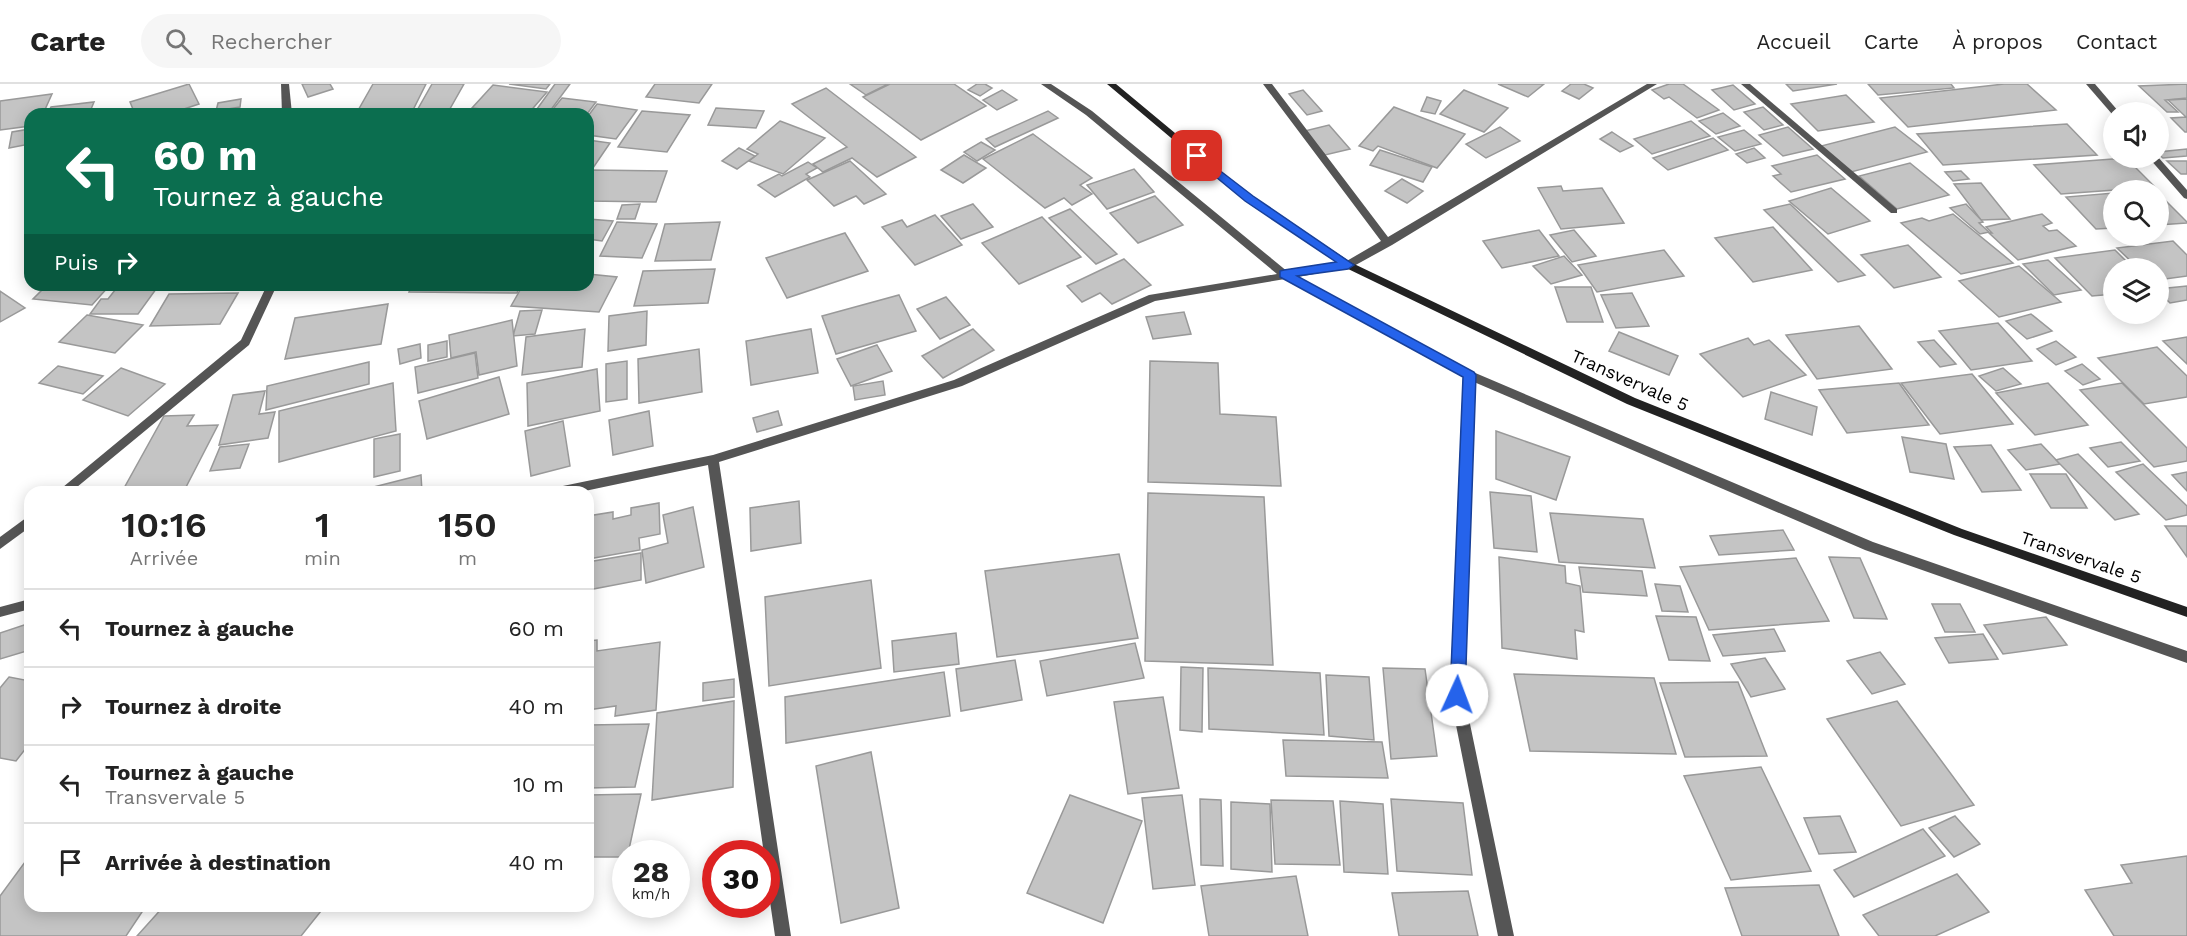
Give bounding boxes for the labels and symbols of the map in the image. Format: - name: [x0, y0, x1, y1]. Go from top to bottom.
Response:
- pin: [1171, 130, 1222, 181]
- street label: Transvervale 5: [1568, 345, 1692, 415]
- street label: Transvervale 5: [2018, 527, 2144, 587]
- position arrow: [1425, 663, 1489, 727]
- speed limit sign: 30: [702, 840, 780, 918]

